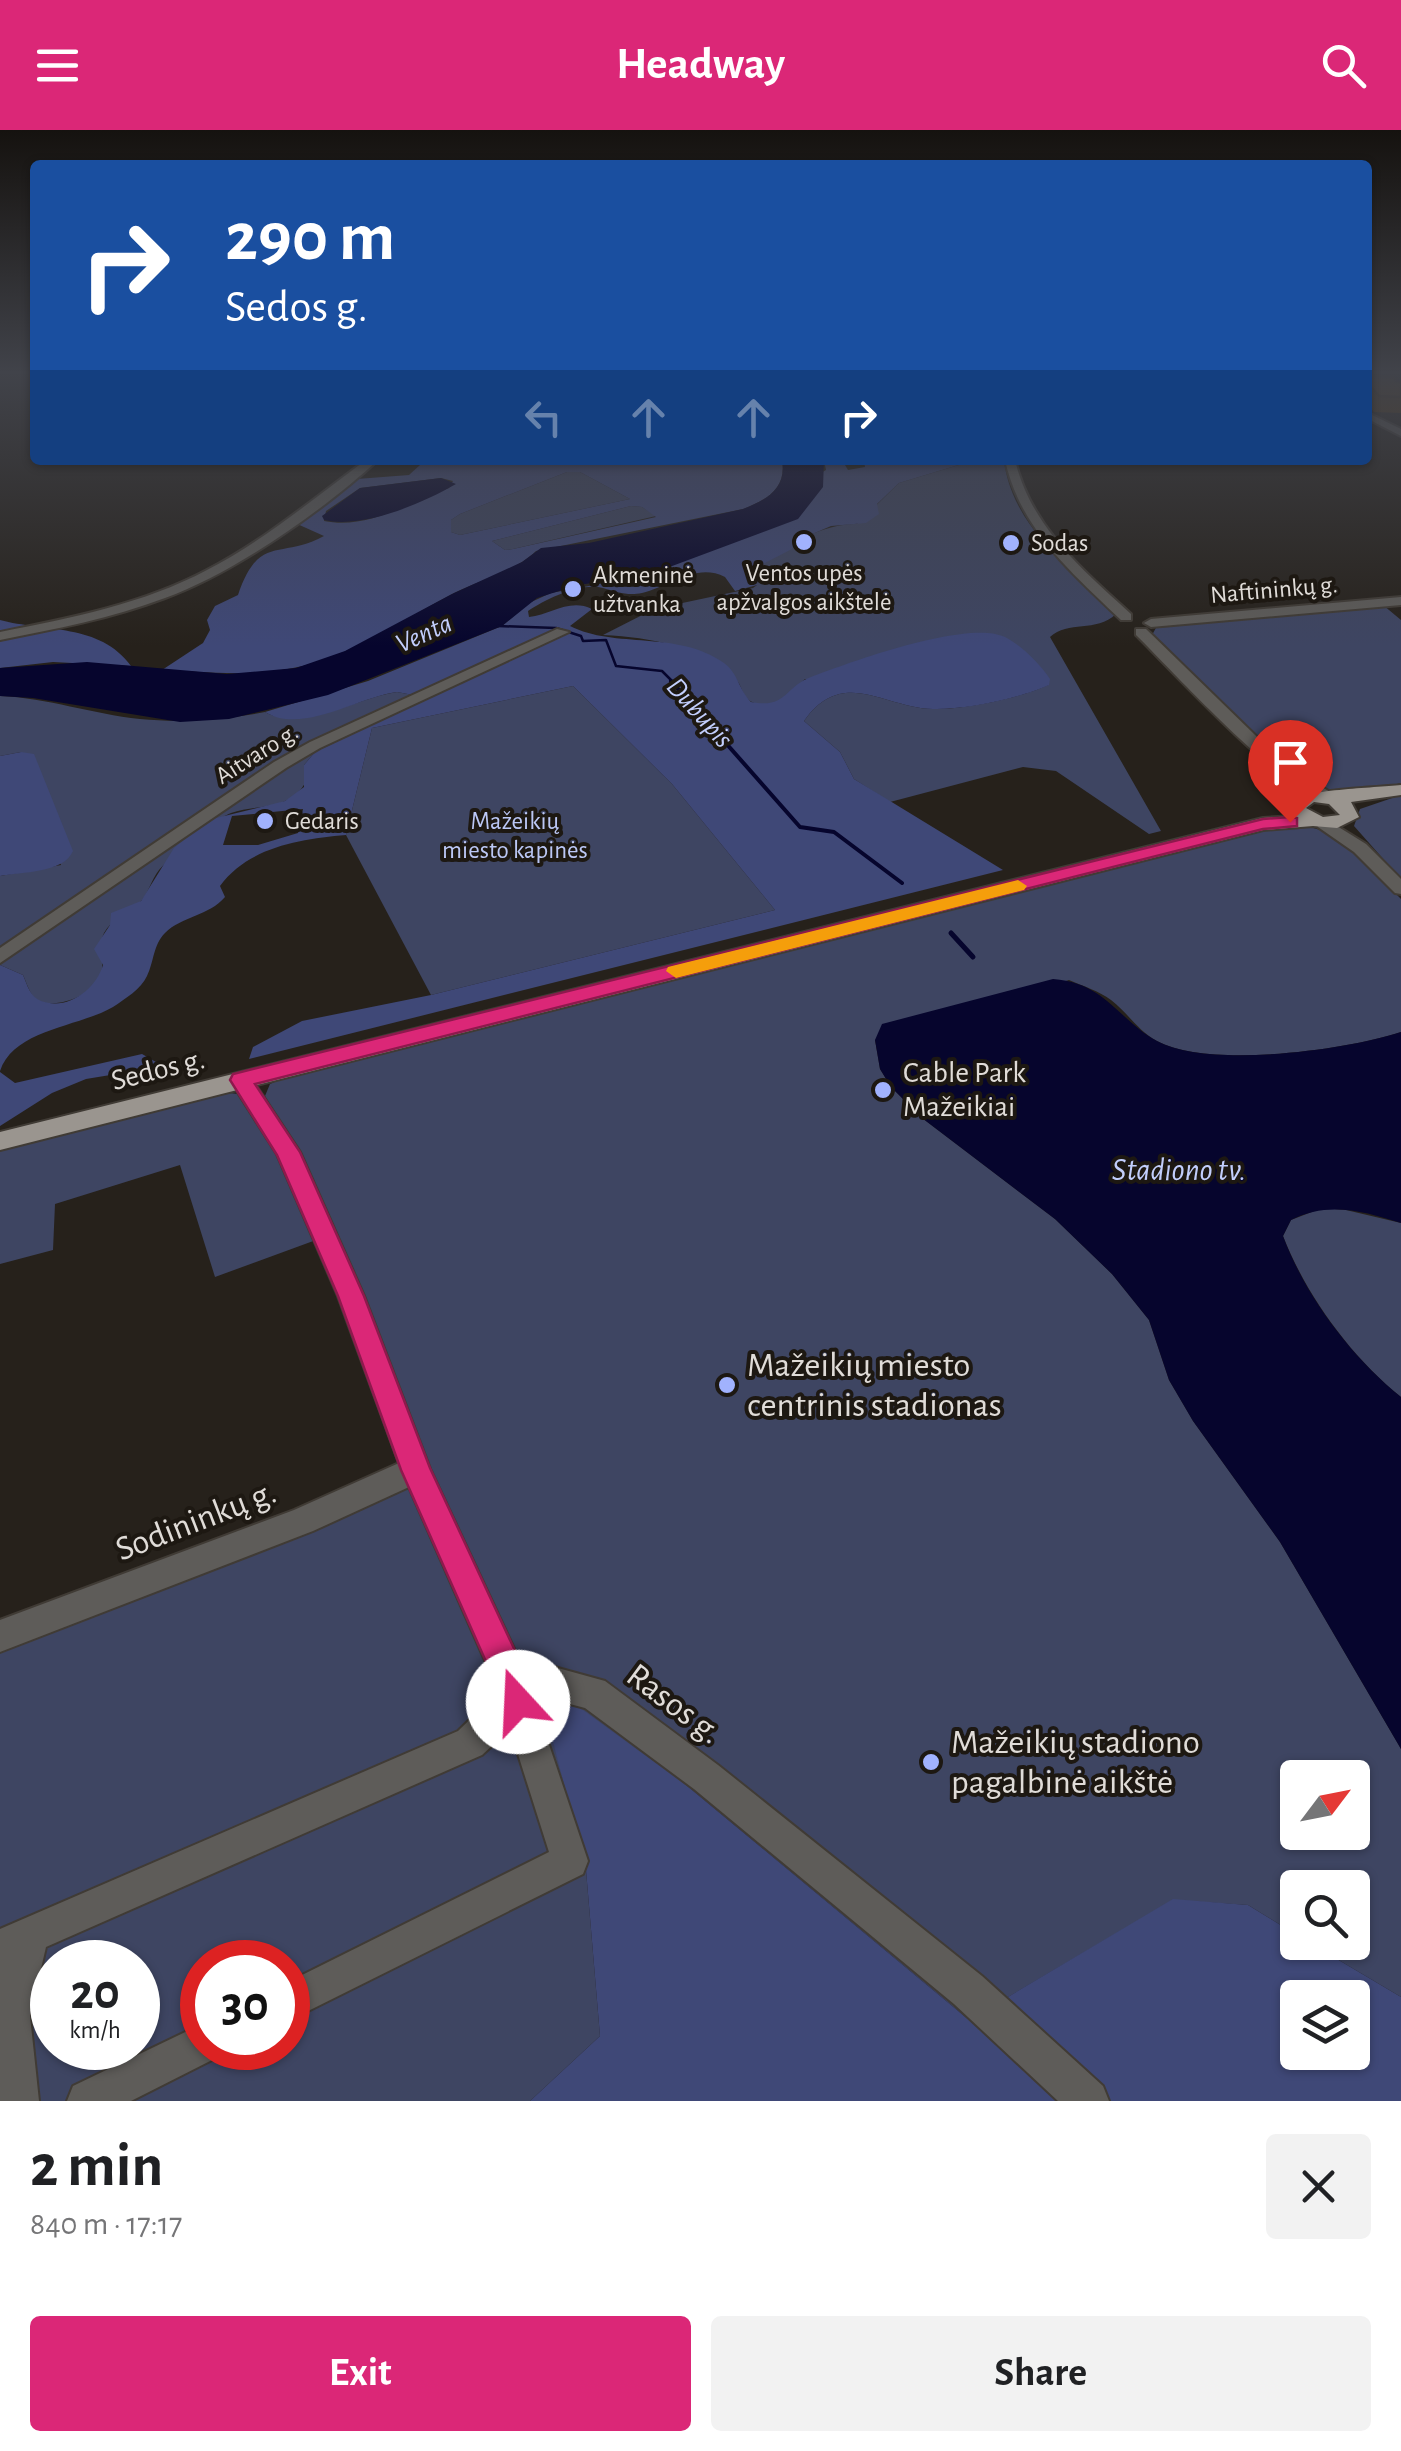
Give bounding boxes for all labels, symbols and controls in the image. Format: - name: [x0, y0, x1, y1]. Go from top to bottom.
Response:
- icon: menu: [30, 38, 85, 93]
- icon: search: [1316, 38, 1371, 93]
- text: Headway: [616, 42, 785, 87]
- icon: right: [60, 200, 190, 330]
- text: 290 m: [225, 203, 395, 273]
- text: Sedos g.: [225, 285, 368, 330]
- icon: left: [516, 390, 571, 445]
- icon: ahead: [621, 390, 676, 445]
- icon: ahead: [726, 390, 781, 445]
- icon: right: [831, 390, 886, 445]
- marker: Ventos upės apžvalgos aikštelė: [793, 531, 815, 553]
- place label: Sodas: [1031, 531, 1088, 556]
- marker: Sodas: [1000, 532, 1022, 554]
- place label: Ventos upės apžvalgos aikštelė: [716, 561, 892, 615]
- place label: Akmeninė užtvanka: [593, 563, 694, 617]
- street label: Naftininkų g.: [1209, 572, 1339, 608]
- marker: Akmeninė užtvanka: [562, 578, 584, 600]
- water label: Venta: [392, 609, 456, 659]
- water label: Dubupis: [661, 673, 737, 753]
- street label: Aitvaro g.: [211, 719, 303, 789]
- pin: [1248, 720, 1333, 823]
- icon: arrive: [1263, 735, 1318, 790]
- place label: Gedaris: [285, 809, 359, 834]
- park label: Mažeikių miesto kapinės: [442, 809, 588, 863]
- marker: Gedaris: [254, 810, 276, 832]
- street label: Sedos g.: [108, 1044, 208, 1096]
- place label: Cable Park Mažeikiai: [903, 1058, 1026, 1122]
- marker: Cable Park Mažeikiai: [872, 1079, 894, 1101]
- water label: Stadiono tv.: [1112, 1154, 1246, 1186]
- place label: Mažeikių miesto centrinis stadionas: [747, 1348, 1002, 1423]
- marker: Mažeikių miesto centrinis stadionas: [716, 1374, 738, 1396]
- street label: Sodininkų g.: [111, 1474, 281, 1568]
- position arrow: [466, 1650, 570, 1754]
- street label: Rasos g.: [620, 1657, 728, 1751]
- place label: Mažeikių stadiono pagalbinė aikštė: [951, 1725, 1200, 1800]
- marker: Mažeikių stadiono pagalbinė aikštė: [920, 1751, 942, 1773]
- north arrow: [1280, 1760, 1370, 1850]
- map controls: [1280, 1760, 1370, 2070]
- button: search: [1280, 1870, 1370, 1960]
- speed limit sign: 30: [180, 1940, 310, 2070]
- text: 20: [70, 1968, 120, 2018]
- button: layers: [1280, 1980, 1370, 2070]
- text: km/h: [69, 2018, 121, 2043]
- button: close: [1266, 2134, 1371, 2239]
- text: 2 min: [30, 2137, 163, 2197]
- text: 840 m · 17:17: [30, 2208, 182, 2240]
- button: Exit: [30, 2316, 691, 2431]
- button: Share: [711, 2316, 1371, 2431]

